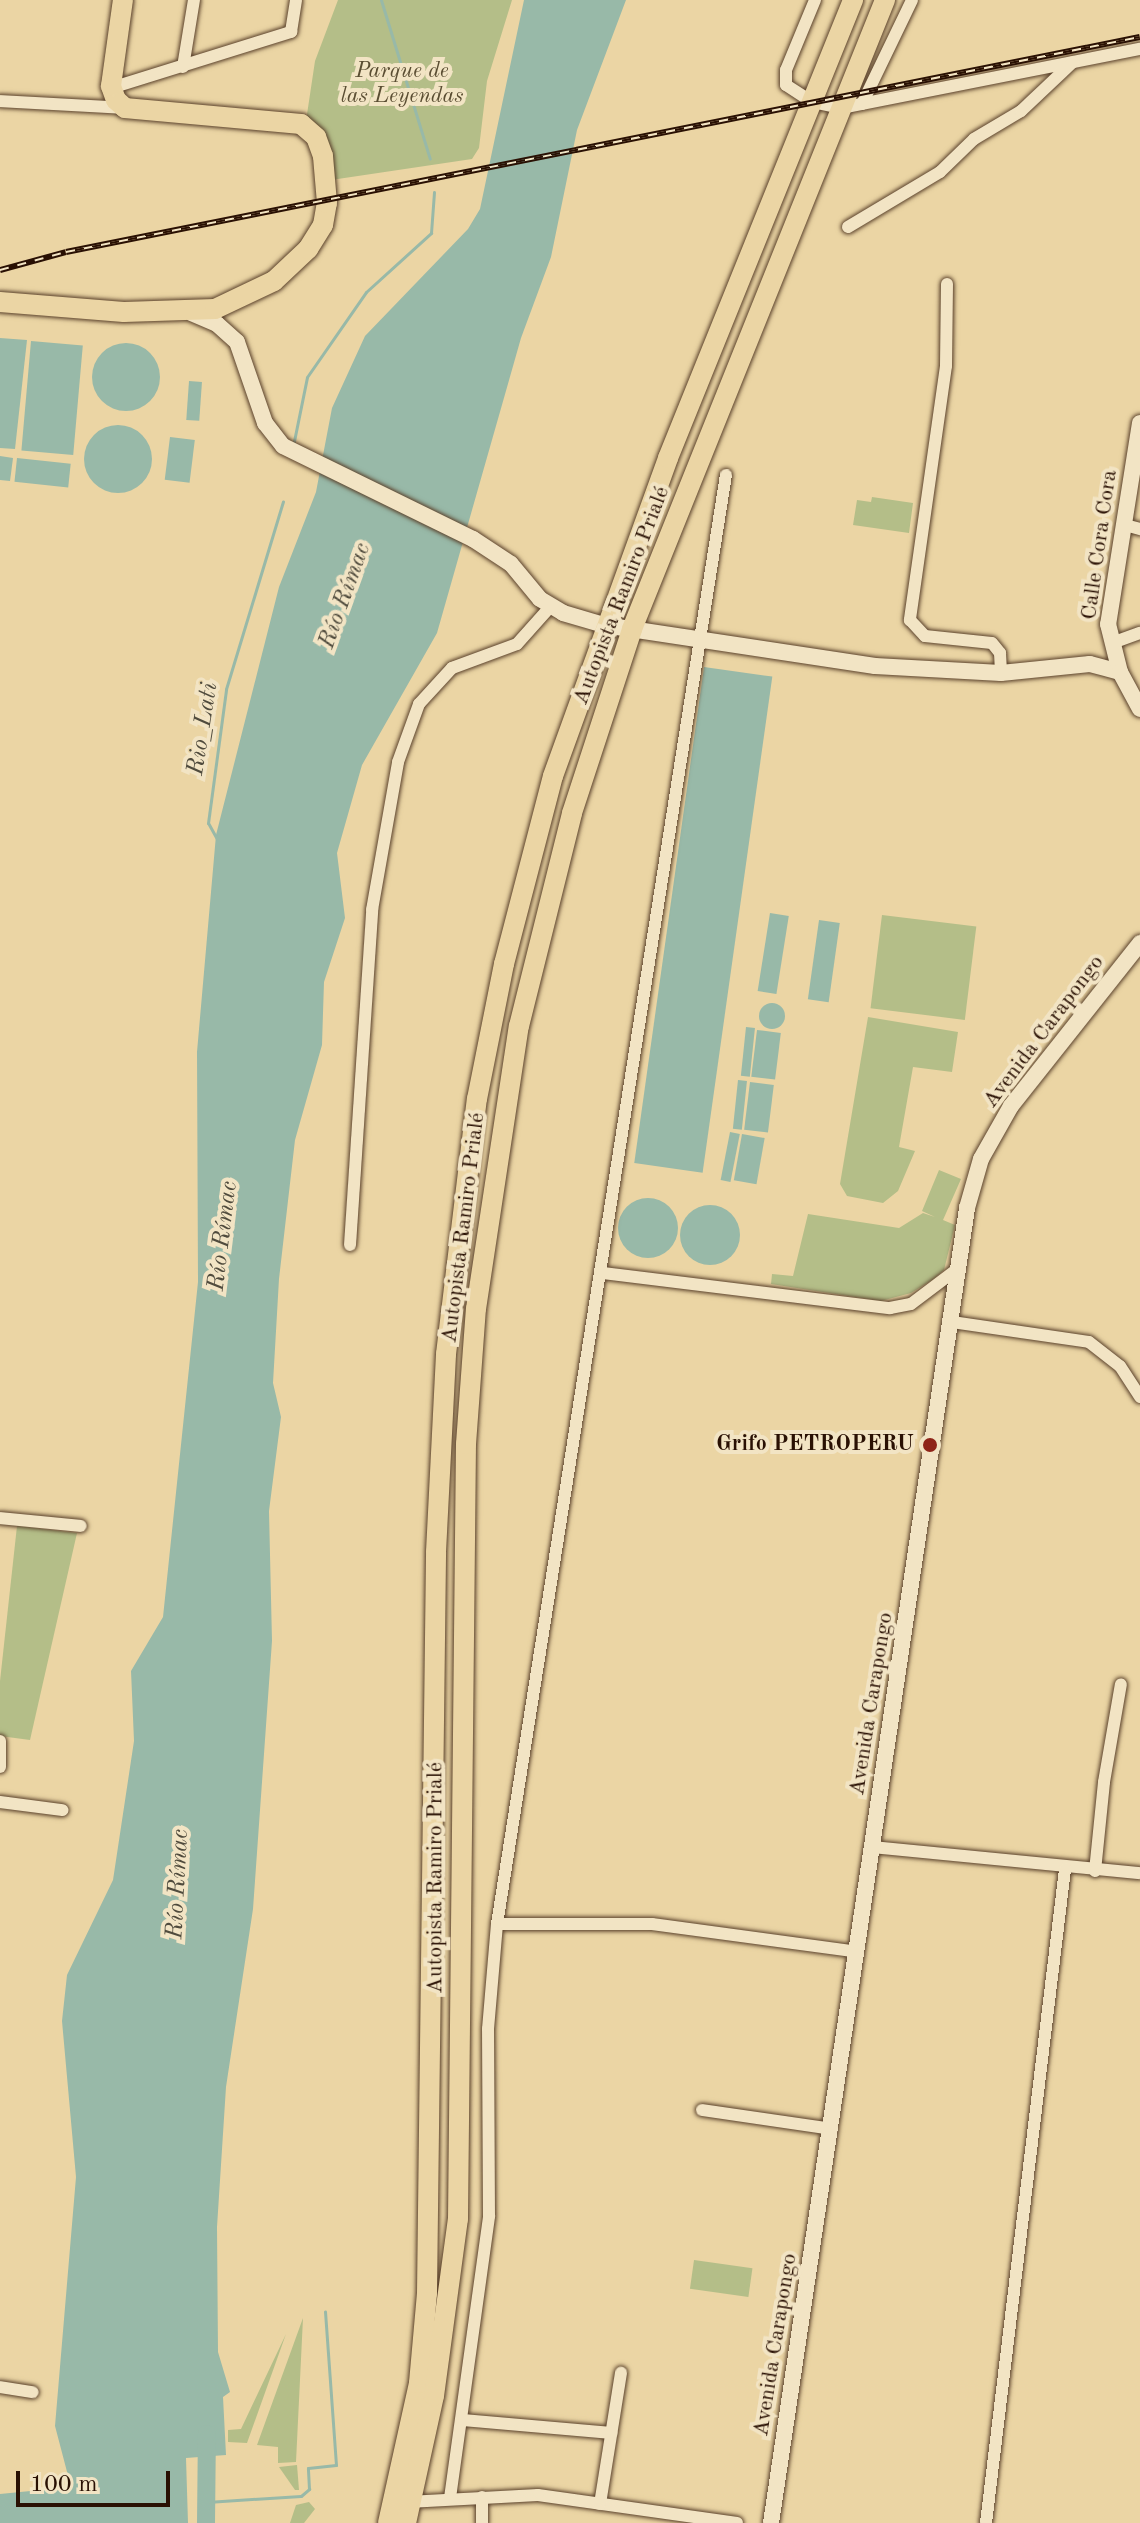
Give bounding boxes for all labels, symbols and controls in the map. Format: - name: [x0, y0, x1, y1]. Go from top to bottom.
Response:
- park label: Parque de las Leyendas: [340, 58, 464, 110]
- street label: Calle Cora Cora: [1076, 468, 1124, 622]
- street label: Autopista Ramiro Prialé: [568, 483, 676, 709]
- water label: Río Rímac: [314, 539, 378, 653]
- water label: Rio_Lati: [182, 680, 226, 778]
- street label: Avenida Carapongo: [978, 950, 1110, 1114]
- street label: Autopista Ramiro Prialé: [437, 1111, 491, 1345]
- water label: Río Rímac: [203, 1179, 245, 1293]
- place label: Grifo PETROPERU: [716, 1432, 914, 1458]
- marker: Grifo PETROPERU: [921, 1436, 939, 1454]
- street label: Avenida Carapongo: [844, 1611, 900, 1797]
- street label: Autopista Ramiro Prialé: [423, 1762, 449, 1994]
- water label: Río Rímac: [162, 1828, 196, 1940]
- street label: Avenida Carapongo: [748, 2252, 804, 2438]
- scale bar: [20, 2455, 174, 2505]
- text: 100 m: [30, 2473, 98, 2497]

